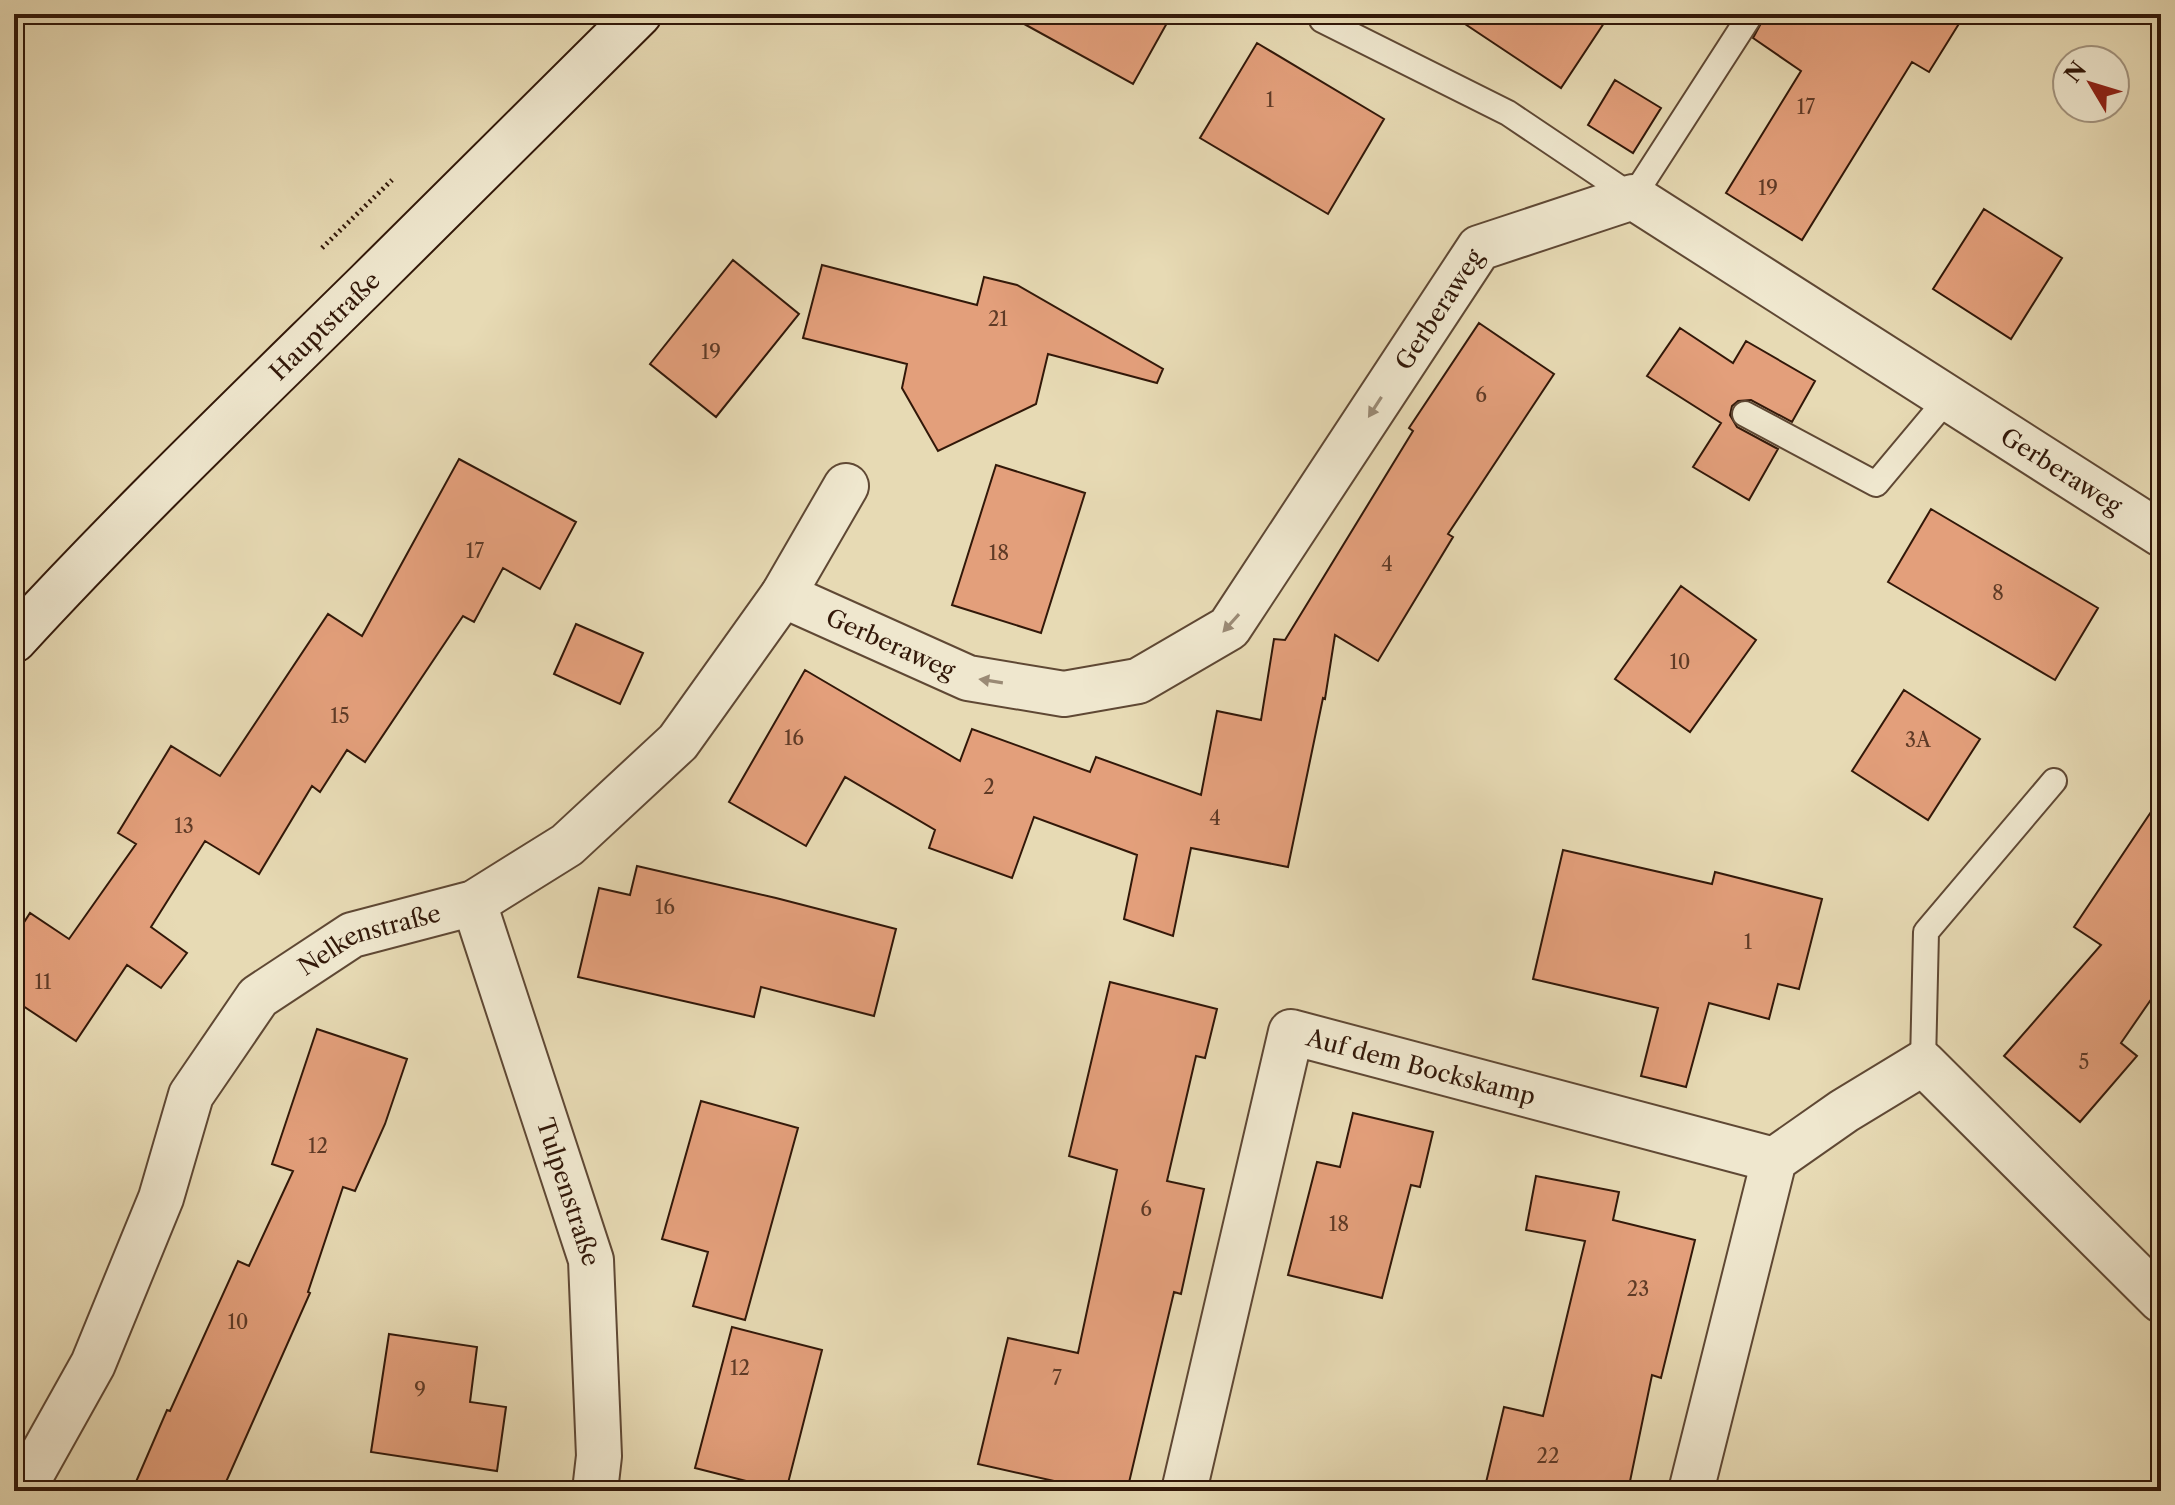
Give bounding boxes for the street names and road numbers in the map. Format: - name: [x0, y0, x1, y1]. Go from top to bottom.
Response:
- street label: Gerberaweg: [1389, 243, 1489, 375]
- street label: Hauptstraße: [263, 265, 386, 386]
- street label: Gerberaweg: [1995, 421, 2128, 520]
- street label: Gerberaweg: [822, 602, 960, 685]
- street label: Nelkenstraße: [292, 898, 444, 981]
- street label: Auf dem Bockskamp: [1303, 1022, 1539, 1111]
- street label: Tulpenstraße: [531, 1114, 606, 1270]

